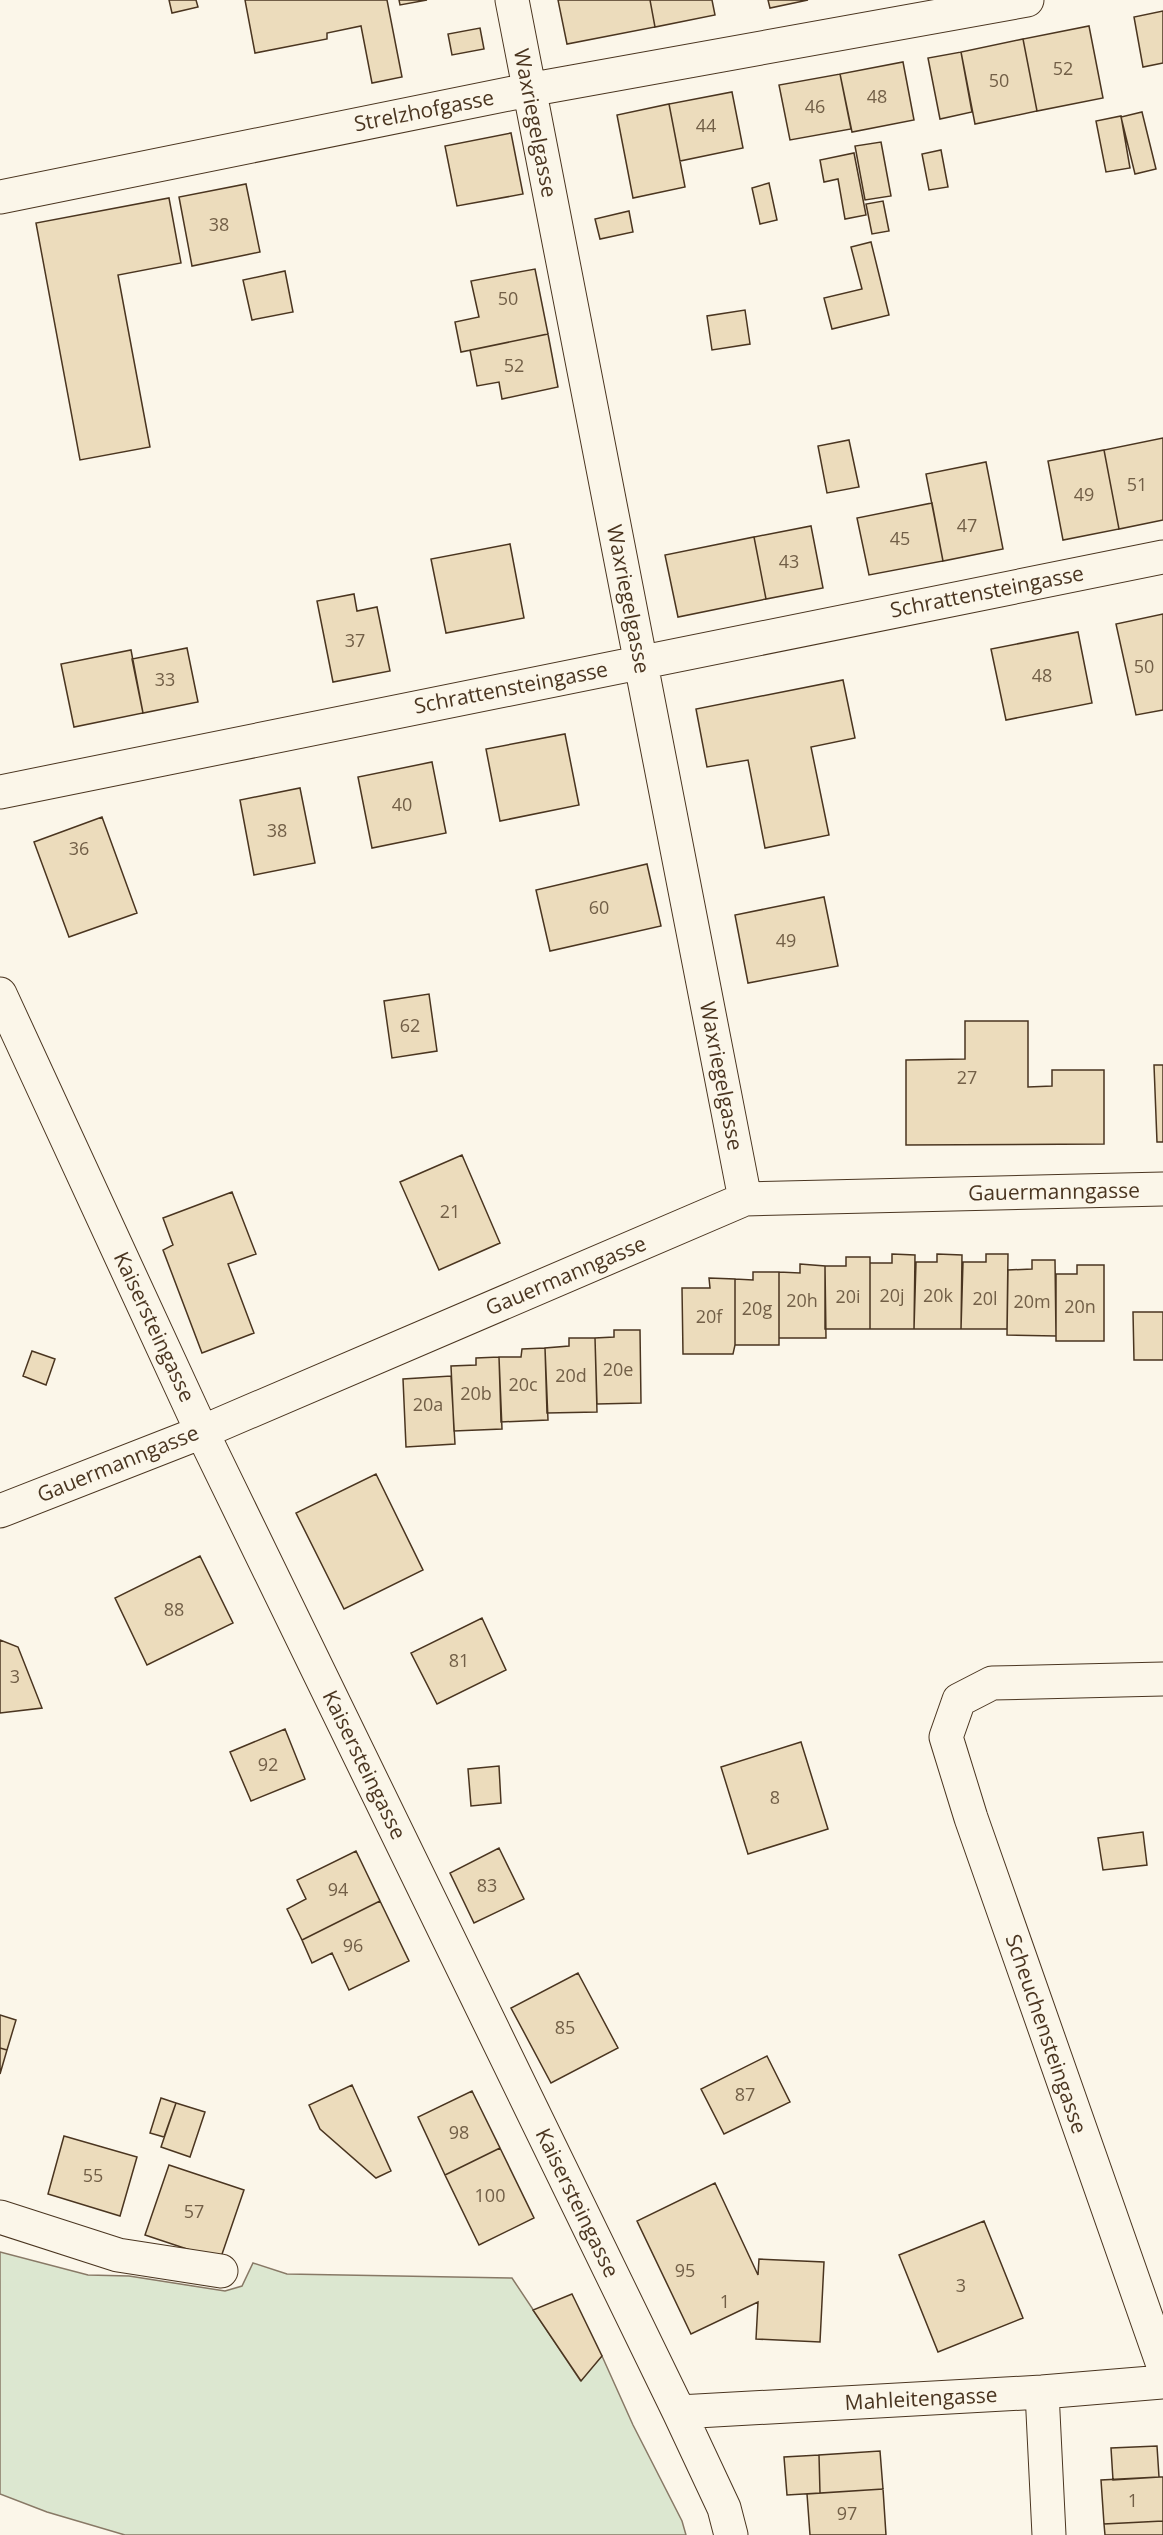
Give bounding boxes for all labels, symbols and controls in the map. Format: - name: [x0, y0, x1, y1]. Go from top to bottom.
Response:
- street label: Waxriegelgasse: [508, 46, 564, 200]
- house number: 52: [1053, 56, 1073, 80]
- house number: 50: [989, 68, 1009, 92]
- street label: Strelzhofgasse: [351, 83, 496, 137]
- house number: 48: [867, 84, 887, 108]
- house number: 46: [805, 94, 825, 118]
- house number: 44: [696, 113, 716, 137]
- house number: 38: [209, 212, 229, 236]
- house number: 50: [498, 286, 518, 310]
- house number: 52: [504, 353, 524, 377]
- house number: 51: [1127, 472, 1147, 496]
- house number: 49: [1074, 482, 1094, 506]
- house number: 47: [957, 513, 977, 537]
- street label: Waxriegelgasse: [601, 522, 657, 676]
- house number: 45: [890, 526, 910, 550]
- house number: 43: [779, 549, 799, 573]
- street label: Schrattensteingasse: [888, 559, 1086, 624]
- house number: 37: [345, 628, 365, 652]
- house number: 50: [1134, 654, 1154, 678]
- street label: Schrattensteingasse: [412, 655, 610, 720]
- house number: 48: [1032, 663, 1052, 687]
- house number: 33: [155, 667, 175, 691]
- house number: 40: [392, 792, 412, 816]
- house number: 38: [267, 818, 287, 842]
- house number: 36: [69, 836, 89, 860]
- house number: 60: [589, 895, 609, 919]
- house number: 49: [776, 928, 796, 952]
- street label: Waxriegelgasse: [694, 999, 750, 1153]
- house number: 62: [400, 1013, 420, 1037]
- house number: 27: [957, 1065, 977, 1089]
- street label: Gauermanngasse: [968, 1176, 1140, 1206]
- house number: 21: [440, 1199, 460, 1223]
- street label: Gauermanngasse: [481, 1229, 650, 1322]
- street label: Kaisersteingasse: [108, 1247, 202, 1406]
- house number: 20j: [879, 1283, 905, 1307]
- house number: 20k: [923, 1283, 954, 1307]
- house number: 20i: [835, 1284, 861, 1308]
- house number: 20l: [972, 1286, 998, 1310]
- house number: 20h: [786, 1288, 818, 1312]
- house number: 20m: [1013, 1289, 1051, 1313]
- house number: 20n: [1064, 1294, 1096, 1318]
- house number: 20g: [742, 1296, 772, 1320]
- house number: 20f: [696, 1304, 723, 1328]
- house number: 20e: [603, 1357, 633, 1381]
- house number: 20d: [555, 1363, 587, 1387]
- house number: 20c: [508, 1372, 538, 1396]
- house number: 20b: [460, 1381, 492, 1405]
- house number: 20a: [413, 1392, 443, 1416]
- street label: Gauermanngasse: [33, 1418, 203, 1508]
- house number: 88: [164, 1597, 184, 1621]
- house number: 81: [449, 1648, 469, 1672]
- house number: 3: [10, 1664, 20, 1688]
- street label: Kaisersteingasse: [317, 1685, 413, 1844]
- house number: 92: [258, 1752, 278, 1776]
- house number: 8: [770, 1785, 780, 1809]
- house number: 83: [477, 1873, 497, 1897]
- house number: 94: [328, 1877, 348, 1901]
- street label: Scheuchensteingasse: [1000, 1930, 1094, 2137]
- house number: 96: [343, 1933, 363, 1957]
- house number: 85: [555, 2015, 575, 2039]
- house number: 87: [735, 2082, 755, 2106]
- house number: 98: [449, 2120, 469, 2144]
- street label: Kaisersteingasse: [530, 2123, 626, 2282]
- house number: 55: [83, 2163, 103, 2187]
- house number: 100: [475, 2183, 505, 2207]
- house number: 57: [184, 2199, 204, 2223]
- house number: 95: [675, 2258, 695, 2282]
- house number: 3: [956, 2273, 966, 2297]
- house number: 1: [720, 2289, 730, 2313]
- street label: Mahleitengasse: [844, 2380, 998, 2416]
- house number: 1: [1128, 2488, 1138, 2512]
- house number: 97: [837, 2501, 857, 2525]

